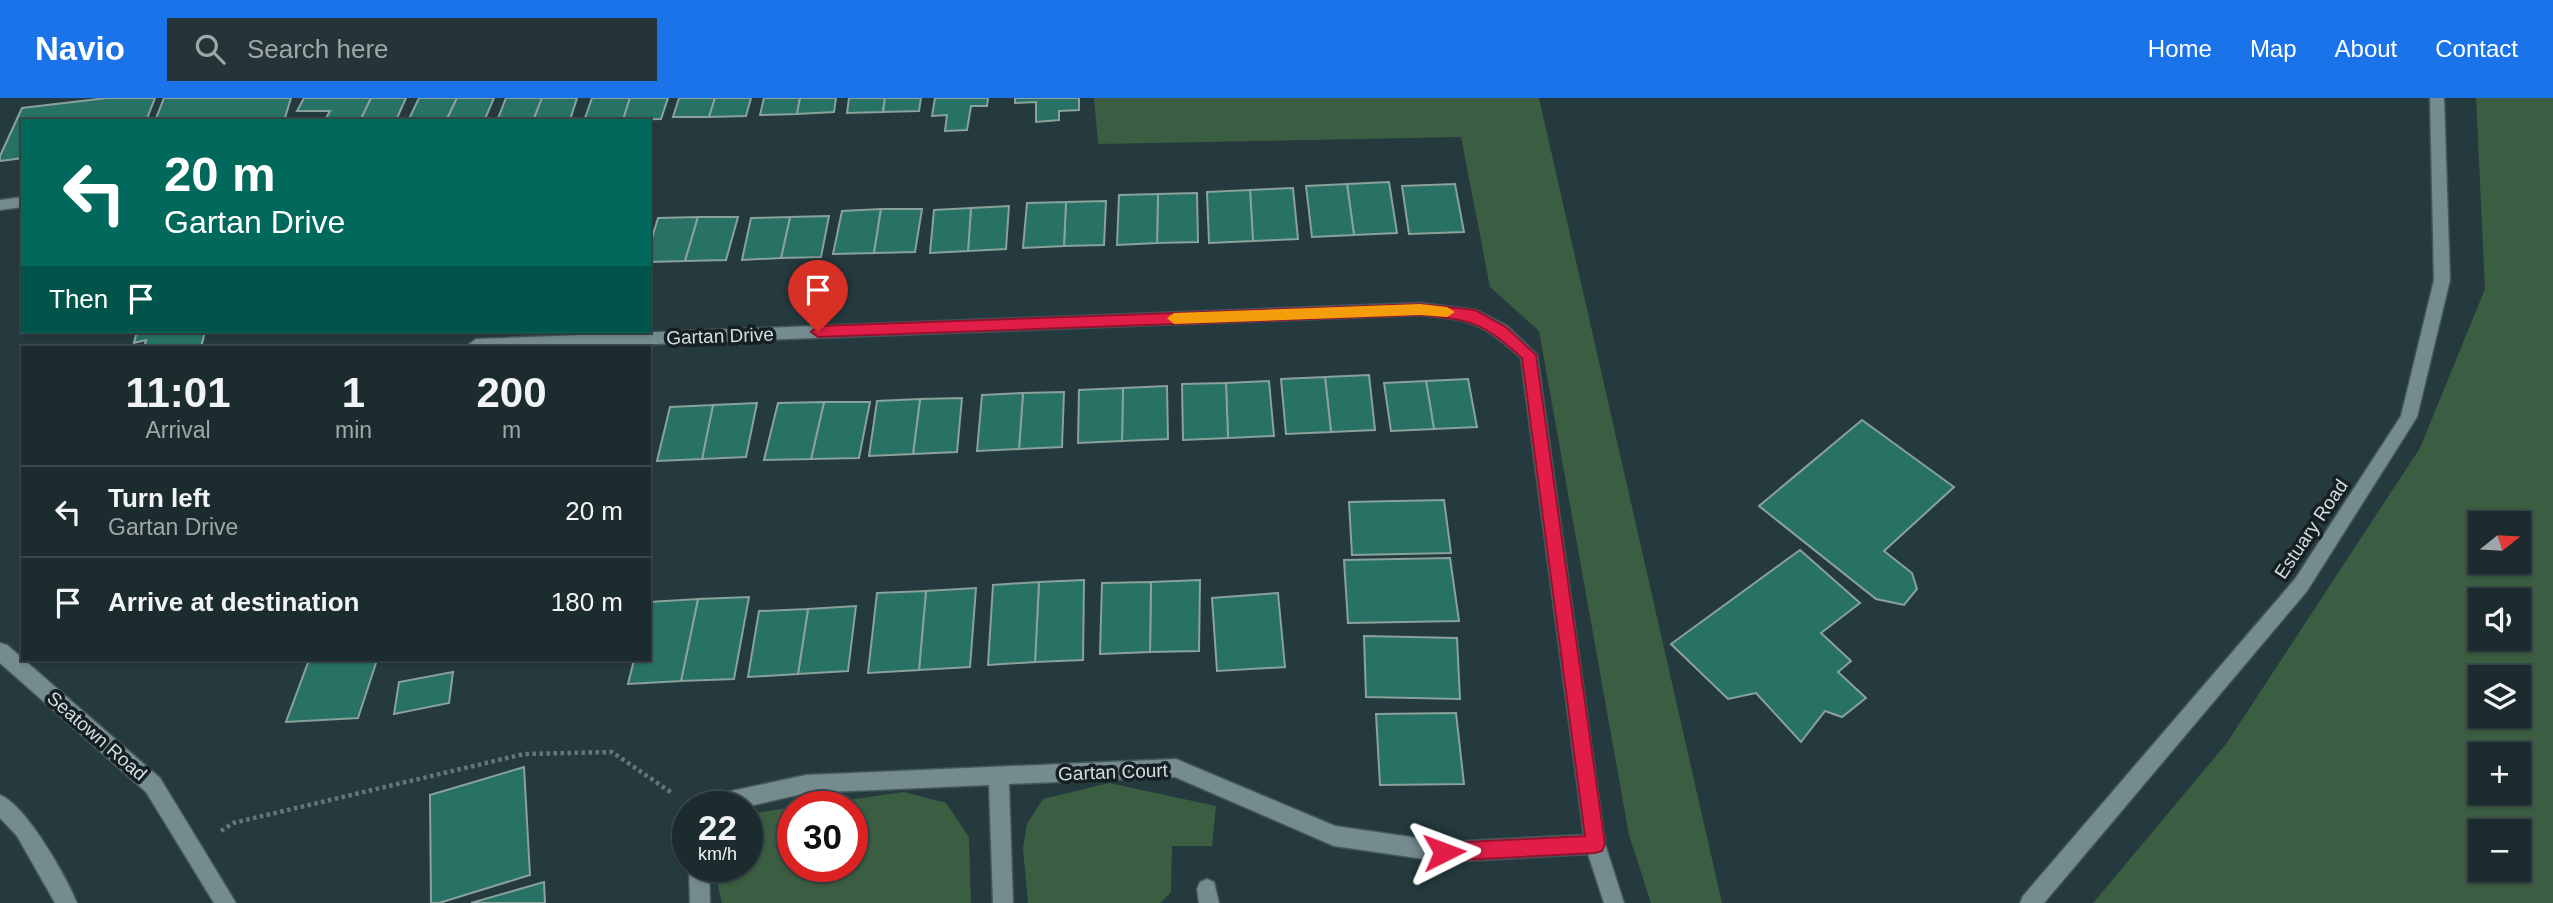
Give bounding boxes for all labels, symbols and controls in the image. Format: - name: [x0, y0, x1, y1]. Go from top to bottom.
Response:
- search box: [167, 18, 657, 81]
- text: Navio: [35, 30, 125, 67]
- icon: search: [191, 30, 229, 68]
- text: Search here: [247, 34, 389, 64]
- text: Home: [2148, 35, 2212, 62]
- text: Map: [2250, 35, 2297, 62]
- text: About: [2335, 35, 2397, 62]
- text: Contact: [2435, 35, 2518, 62]
- icon: left: [49, 147, 140, 238]
- text: 20 m: [164, 147, 276, 201]
- text: Gartan Drive: [164, 204, 345, 240]
- pin: [788, 260, 848, 332]
- icon: arrive: [799, 271, 837, 309]
- icon: arrive: [122, 280, 160, 318]
- text: Then: [49, 284, 108, 314]
- street label: Gartan Drive: [666, 324, 774, 348]
- text: 11:01: [125, 369, 231, 416]
- text: 1: [342, 369, 365, 416]
- text: 200: [476, 369, 547, 416]
- text: Arrival: [145, 417, 211, 443]
- text: min: [335, 417, 372, 443]
- text: m: [502, 417, 521, 443]
- street label: Estuary Road: [2270, 475, 2352, 583]
- text: Turn left: [108, 483, 210, 513]
- icon: left: [49, 493, 87, 531]
- text: 20 m: [565, 496, 623, 526]
- north arrow: [2468, 511, 2530, 574]
- map controls: [2468, 511, 2531, 882]
- text: Gartan Drive: [108, 514, 238, 540]
- icon: arrive: [49, 584, 87, 622]
- text: Arrive at destination: [108, 587, 359, 617]
- text: 180 m: [551, 587, 623, 617]
- button: sound: [2468, 588, 2531, 651]
- button: layers: [2468, 665, 2531, 728]
- street label: Seatown Road: [43, 687, 151, 785]
- button: +: [2468, 742, 2531, 805]
- street label: Gartan Court: [1058, 760, 1169, 784]
- speed limit sign: 30: [777, 791, 868, 882]
- text: 22: [698, 808, 737, 847]
- position arrow: [1407, 815, 1481, 889]
- button: −: [2468, 819, 2531, 882]
- text: km/h: [698, 844, 737, 864]

